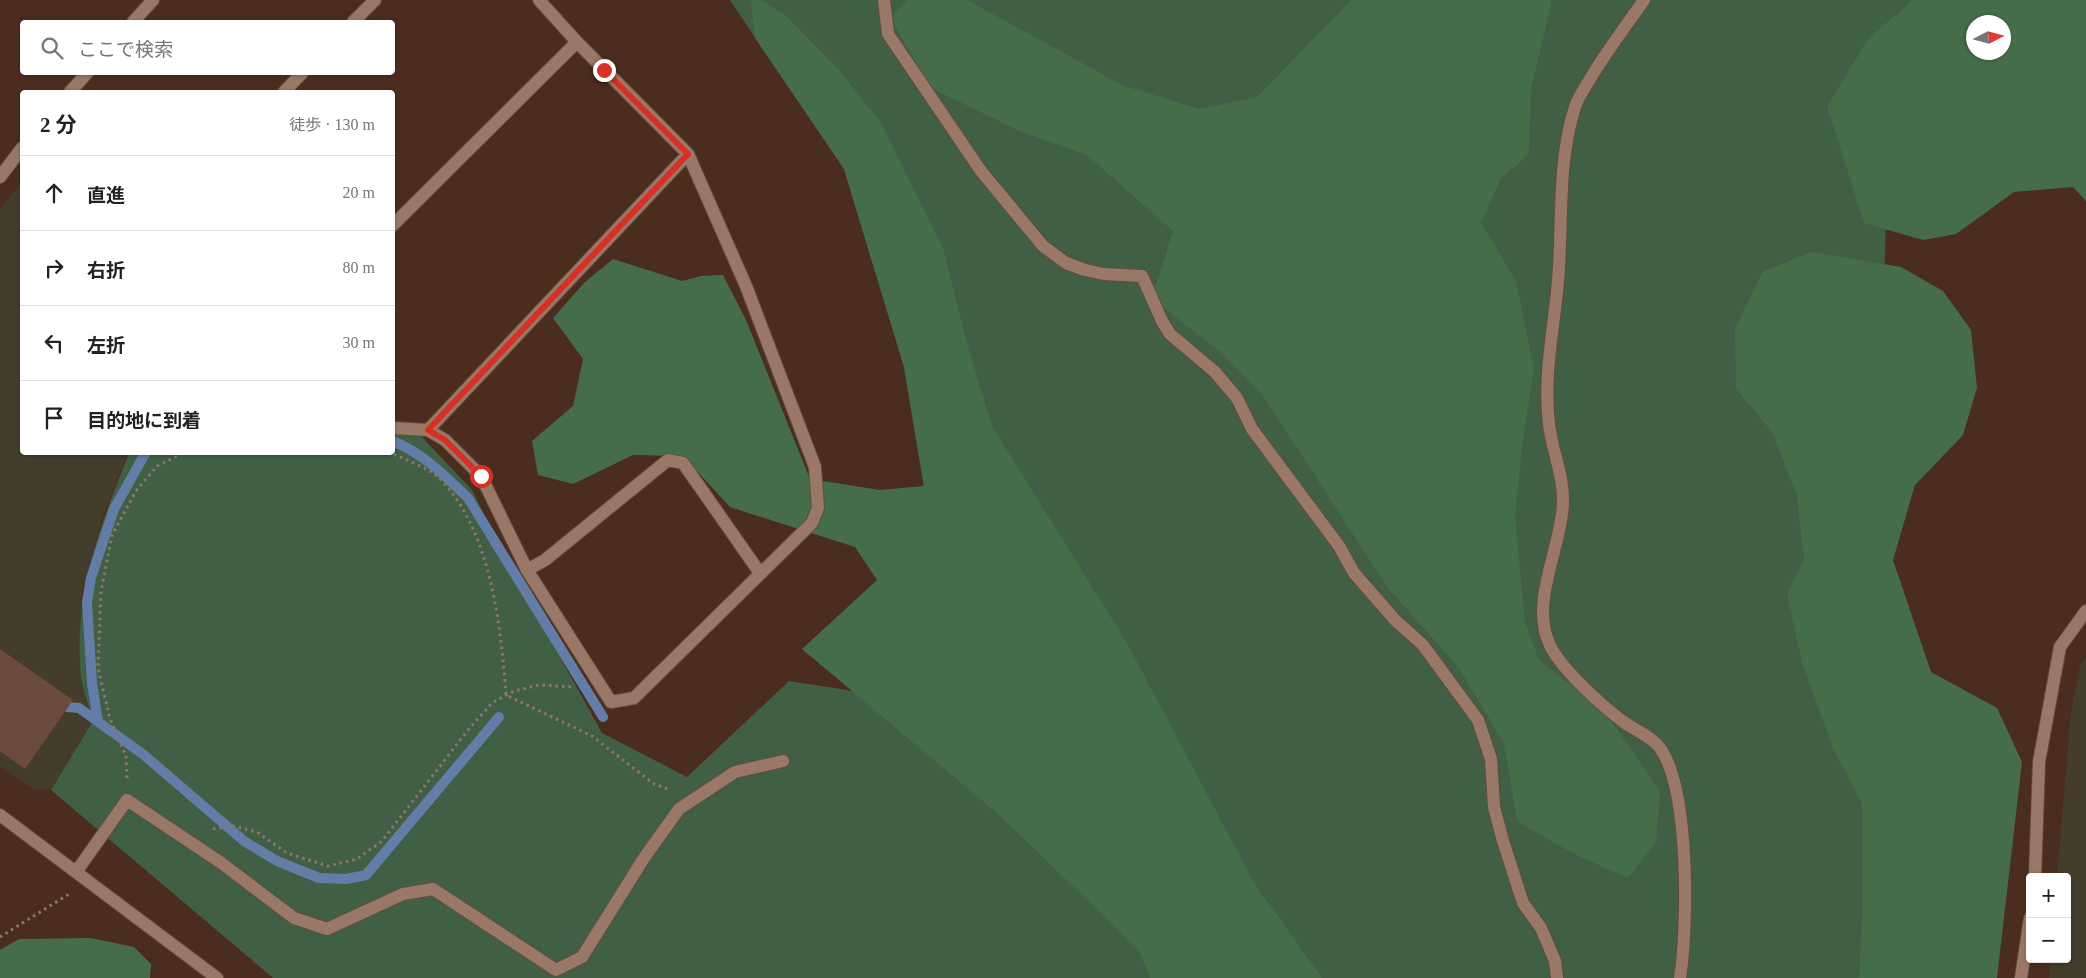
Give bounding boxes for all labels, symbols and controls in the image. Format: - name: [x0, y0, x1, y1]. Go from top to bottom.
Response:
- north arrow: [1966, 15, 2011, 60]
- search box: [20, 20, 395, 75]
- icon: search: [38, 34, 66, 62]
- text: ここで検索: [78, 39, 173, 60]
- route end: [593, 59, 616, 82]
- text: 2 分: [40, 113, 77, 137]
- text: 徒歩 · 130 m: [289, 116, 375, 133]
- icon: ahead: [40, 179, 68, 207]
- text: 20 m: [343, 184, 375, 201]
- text: 直進: [87, 185, 125, 206]
- icon: right: [40, 254, 68, 282]
- text: 80 m: [343, 259, 375, 276]
- text: 右折: [87, 260, 125, 281]
- icon: left: [40, 329, 68, 357]
- text: 30 m: [343, 334, 375, 351]
- text: 左折: [87, 335, 125, 356]
- icon: arrive: [40, 404, 68, 432]
- text: 目的地に到着: [87, 410, 201, 431]
- route start: [470, 465, 493, 488]
- map controls: [2026, 873, 2071, 963]
- button: +: [2026, 873, 2071, 918]
- button: −: [2026, 918, 2071, 963]

